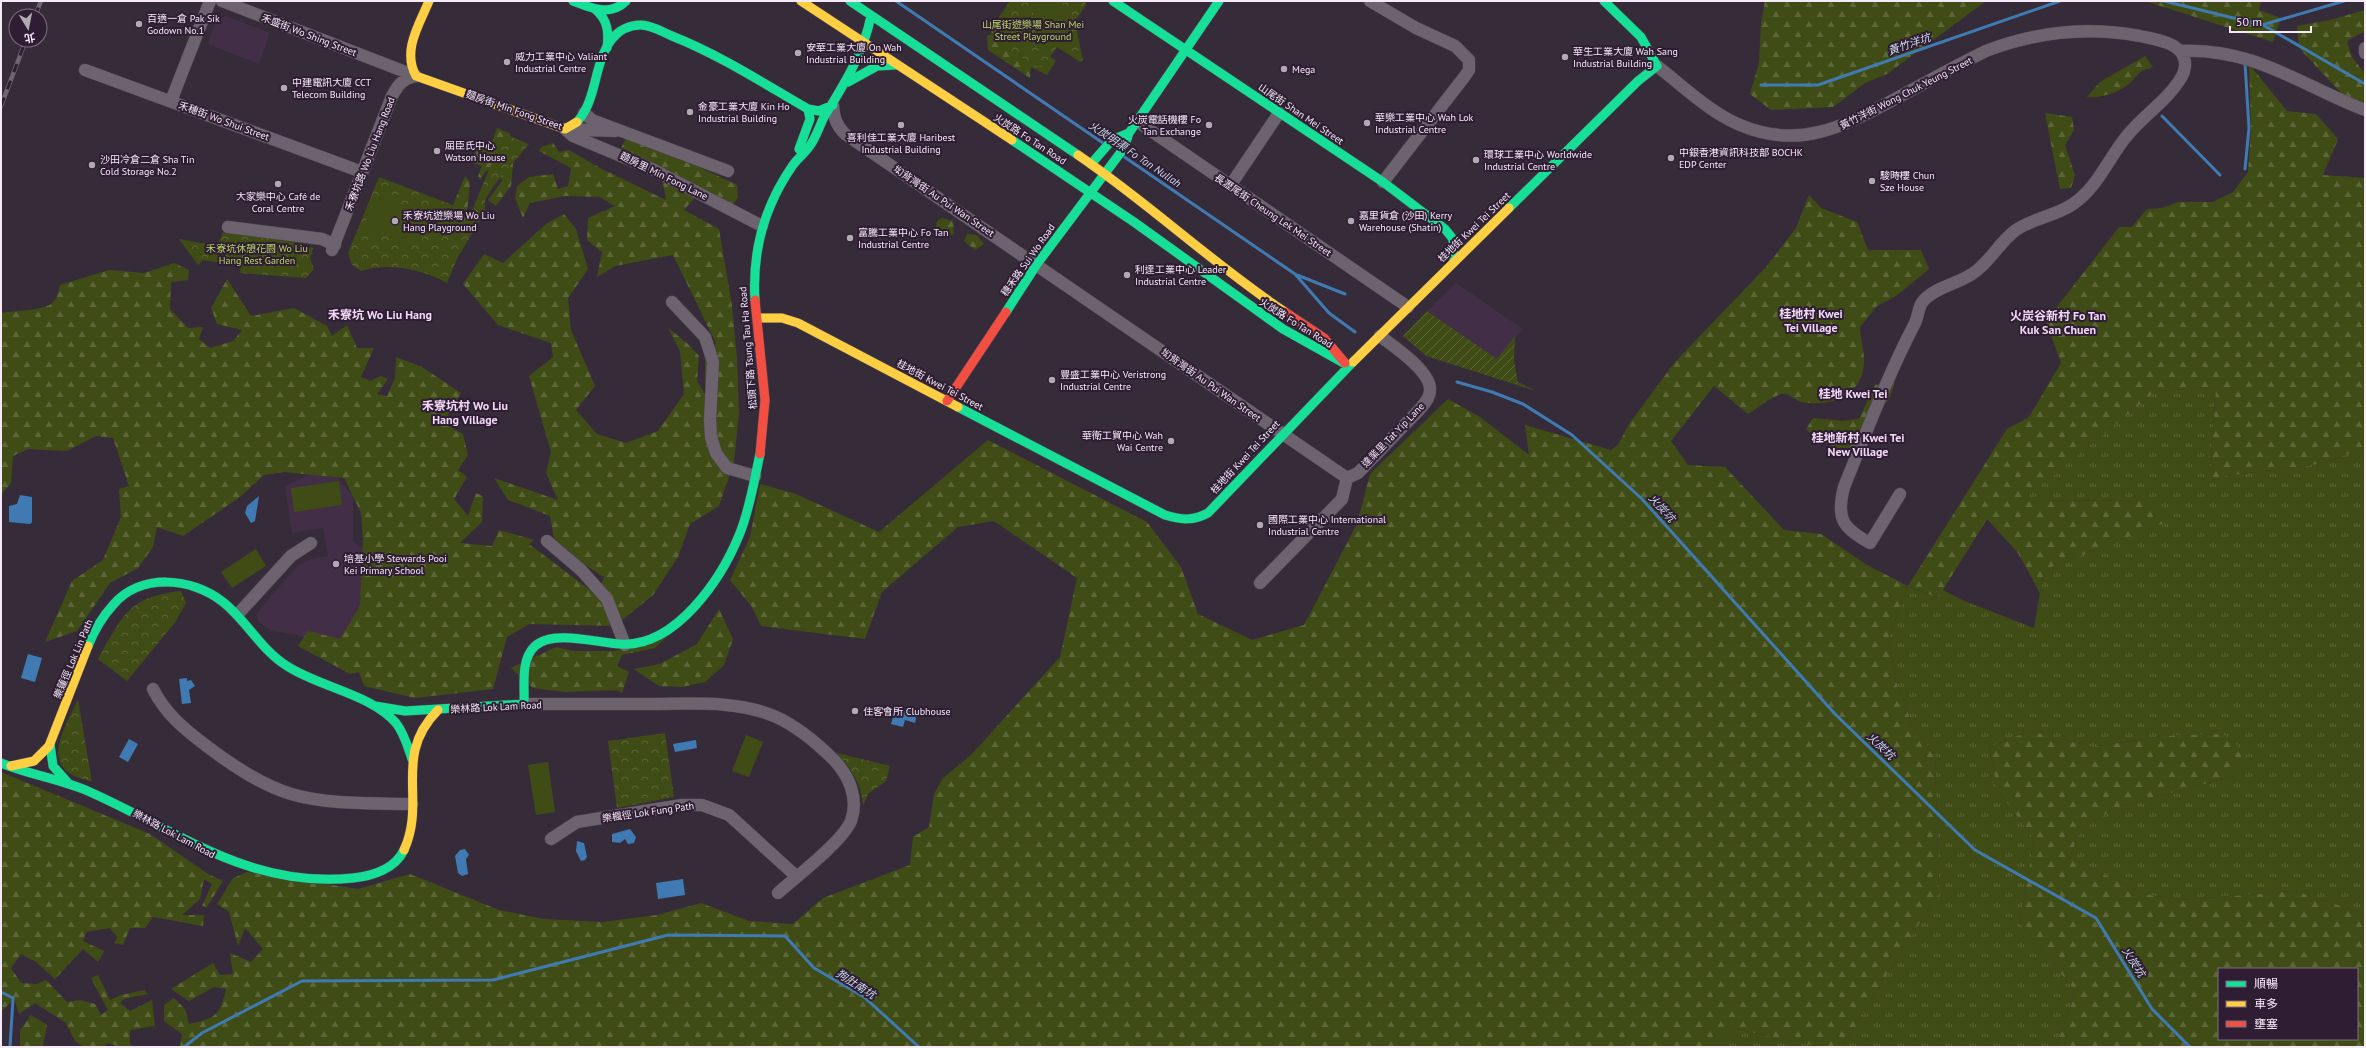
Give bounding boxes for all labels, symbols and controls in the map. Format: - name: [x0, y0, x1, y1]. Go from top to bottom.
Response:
- north arrow: [8, 8, 48, 48]
- scale bar: [2230, 8, 2311, 34]
- street label: 禾盛街 Wo Shing Street: [259, 11, 359, 59]
- place label: 百適一倉 Pak Sik Godown No.1: [147, 12, 220, 37]
- text: 50 m: [2236, 14, 2262, 29]
- park label: 山尾街遊樂場 Shan Mei Street Playground: [982, 18, 1084, 43]
- marker: 百適一倉 Pak Sik Godown No.1: [134, 19, 144, 29]
- text: 北: [23, 30, 36, 46]
- water label: 黃竹洋坑: [1886, 30, 1934, 58]
- place label: 安華工業大廈 On Wah Industrial Building: [806, 41, 902, 66]
- place label: 華生工業大廈 Wah Sang Industrial Building: [1573, 45, 1678, 70]
- marker: 安華工業大廈 On Wah Industrial Building: [793, 48, 803, 58]
- place label: 威力工業中心 Valiant Industrial Centre: [515, 50, 608, 75]
- marker: 華生工業大廈 Wah Sang Industrial Building: [1560, 52, 1570, 62]
- street label: 黃竹洋街 Wong Chuk Yeung Street: [1838, 54, 1975, 132]
- marker: 威力工業中心 Valiant Industrial Centre: [502, 57, 512, 67]
- place label: Mega: [1292, 63, 1315, 76]
- marker: Mega: [1279, 64, 1289, 74]
- place label: 中建電訊大廈 CCT Telecom Building: [292, 76, 372, 101]
- street label: 山尾街 Shan Mei Street: [1256, 81, 1347, 148]
- marker: 中建電訊大廈 CCT Telecom Building: [279, 83, 289, 93]
- street label: 麵房街 Min Fong Street: [464, 87, 564, 133]
- street label: 禾寮坑路 Wo Liu Hang Road: [342, 95, 398, 213]
- street label: 禾穗街 Wo Shui Street: [177, 99, 272, 144]
- place label: 金豪工業大廈 Kin Ho Industrial Building: [698, 100, 790, 125]
- marker: 金豪工業大廈 Kin Ho Industrial Building: [685, 107, 695, 117]
- street label: 火炭路 Fo Tan Road: [991, 111, 1069, 167]
- place label: 華樂工業中心 Wah Lok Industrial Centre: [1375, 111, 1474, 136]
- place label: 火炭電話機樓 Fo Tan Exchange: [1128, 113, 1201, 138]
- water label: 火炭明渠 Fo Tan Nullah: [1086, 118, 1184, 190]
- marker: 華樂工業中心 Wah Lok Industrial Centre: [1362, 118, 1372, 128]
- marker: 喜利佳工業大廈 Haribest Industrial Building: [896, 120, 906, 130]
- marker: 火炭電話機樓 Fo Tan Exchange: [1204, 120, 1214, 130]
- place label: 喜利佳工業大廈 Haribest Industrial Building: [847, 131, 956, 156]
- place label: 屈臣氏中心 Watson House: [445, 139, 506, 164]
- marker: 屈臣氏中心 Watson House: [432, 146, 442, 156]
- place label: 中銀香港資訊科技部 BOCHK EDP Center: [1679, 146, 1803, 171]
- place label: 環球工業中心 Worldwide Industrial Centre: [1484, 148, 1592, 173]
- street label: 麵房里 Min Fong Lane: [618, 149, 710, 203]
- place label: 沙田冷倉二倉 Sha Tin Cold Storage No.2: [100, 153, 194, 178]
- marker: 中銀香港資訊科技部 BOCHK EDP Center: [1666, 153, 1676, 163]
- marker: 環球工業中心 Worldwide Industrial Centre: [1471, 155, 1481, 165]
- marker: 沙田冷倉二倉 Sha Tin Cold Storage No.2: [87, 160, 97, 170]
- street label: 㘭背灣街 Au Pui Wan Street: [891, 162, 997, 240]
- place label: 駿時樓 Chun Sze House: [1880, 169, 1935, 194]
- street label: 長瀝尾街 Cheung Lek Mei Street: [1212, 171, 1335, 259]
- marker: 駿時樓 Chun Sze House: [1867, 176, 1877, 186]
- marker: 大家樂中心 Café de Coral Centre: [273, 179, 283, 189]
- street label: 桂地街 Kwei Tei Street: [1435, 189, 1513, 265]
- place label: 大家樂中心 Café de Coral Centre: [236, 190, 320, 215]
- place label: 禾寮坑遊樂場 Wo Liu Hang Playground: [403, 209, 495, 234]
- place label: 嘉里貨倉 (沙田) Kerry Warehouse (Shatin): [1359, 209, 1452, 234]
- marker: 禾寮坑遊樂場 Wo Liu Hang Playground: [390, 216, 400, 226]
- marker: 嘉里貨倉 (沙田) Kerry Warehouse (Shatin): [1346, 216, 1356, 226]
- street label: 穗禾路 Sui Wo Road: [998, 221, 1058, 299]
- place label: 富騰工業中心 Fo Tan Industrial Centre: [858, 226, 949, 251]
- marker: 富騰工業中心 Fo Tan Industrial Centre: [845, 233, 855, 243]
- park label: 禾寮坑休憩花園 Wo Liu Hang Rest Garden: [206, 242, 308, 267]
- place label: 利達工業中心 Leader Industrial Centre: [1135, 263, 1227, 288]
- marker: 利達工業中心 Leader Industrial Centre: [1122, 270, 1132, 280]
- street label: 松頭下路 Tsung Tau Ha Road: [736, 286, 760, 410]
- street label: 火炭路 Fo Tan Road: [1257, 295, 1335, 351]
- district label: 桂地村 Kwei Tei Village: [1779, 306, 1843, 335]
- district label: 禾寮坑 Wo Liu Hang: [328, 307, 432, 322]
- district label: 火炭谷新村 Fo Tan Kuk San Chuen: [2010, 308, 2106, 337]
- street label: 㘭背灣街 Au Pui Wan Street: [1159, 346, 1264, 425]
- street label: 桂地街 Kwei Tei Street: [895, 357, 986, 414]
- place label: 豐盛工業中心 Veristrong Industrial Centre: [1060, 368, 1166, 393]
- marker: 豐盛工業中心 Veristrong Industrial Centre: [1047, 375, 1057, 385]
- district label: 桂地 Kwei Tei: [1819, 386, 1887, 401]
- district label: 禾寮坑村 Wo Liu Hang Village: [422, 398, 508, 427]
- street label: 達業里 Tat Yip Lane: [1359, 400, 1427, 470]
- street label: 桂地街 Kwei Tei Street: [1208, 417, 1283, 496]
- place label: 華衛工貿中心 Wah Wai Centre: [1082, 429, 1163, 454]
- district label: 桂地新村 Kwei Tei New Village: [1812, 430, 1904, 459]
- marker: 華衛工貿中心 Wah Wai Centre: [1166, 436, 1176, 446]
- water label: 火炭坑: [1646, 491, 1680, 526]
- place label: 國際工業中心 International Industrial Centre: [1268, 513, 1386, 538]
- marker: 國際工業中心 International Industrial Centre: [1255, 520, 1265, 530]
- place label: 培基小學 Stewards Pooi Kei Primary School: [344, 552, 447, 577]
- marker: 培基小學 Stewards Pooi Kei Primary School: [331, 559, 341, 569]
- street label: 樂蓮徑 Lok Lin Path: [50, 617, 96, 701]
- street label: 樂林路 Lok Lam Road: [450, 698, 542, 716]
- place label: 住客會所 Clubhouse: [863, 705, 951, 718]
- marker: 住客會所 Clubhouse: [850, 706, 860, 716]
- water label: 火炭坑: [1864, 730, 1899, 764]
- street label: 樂楓徑 Lok Fung Path: [601, 799, 695, 825]
- street label: 樂林路 Lok Lam Road: [130, 807, 218, 861]
- water label: 火炭坑: [2119, 944, 2150, 981]
- water label: 狗肚南坑: [834, 966, 880, 1003]
- legend: [2218, 968, 2358, 1040]
- text: 順暢: [2254, 976, 2278, 991]
- text: 車多: [2254, 996, 2278, 1011]
- text: 壅塞: [2254, 1016, 2278, 1031]

